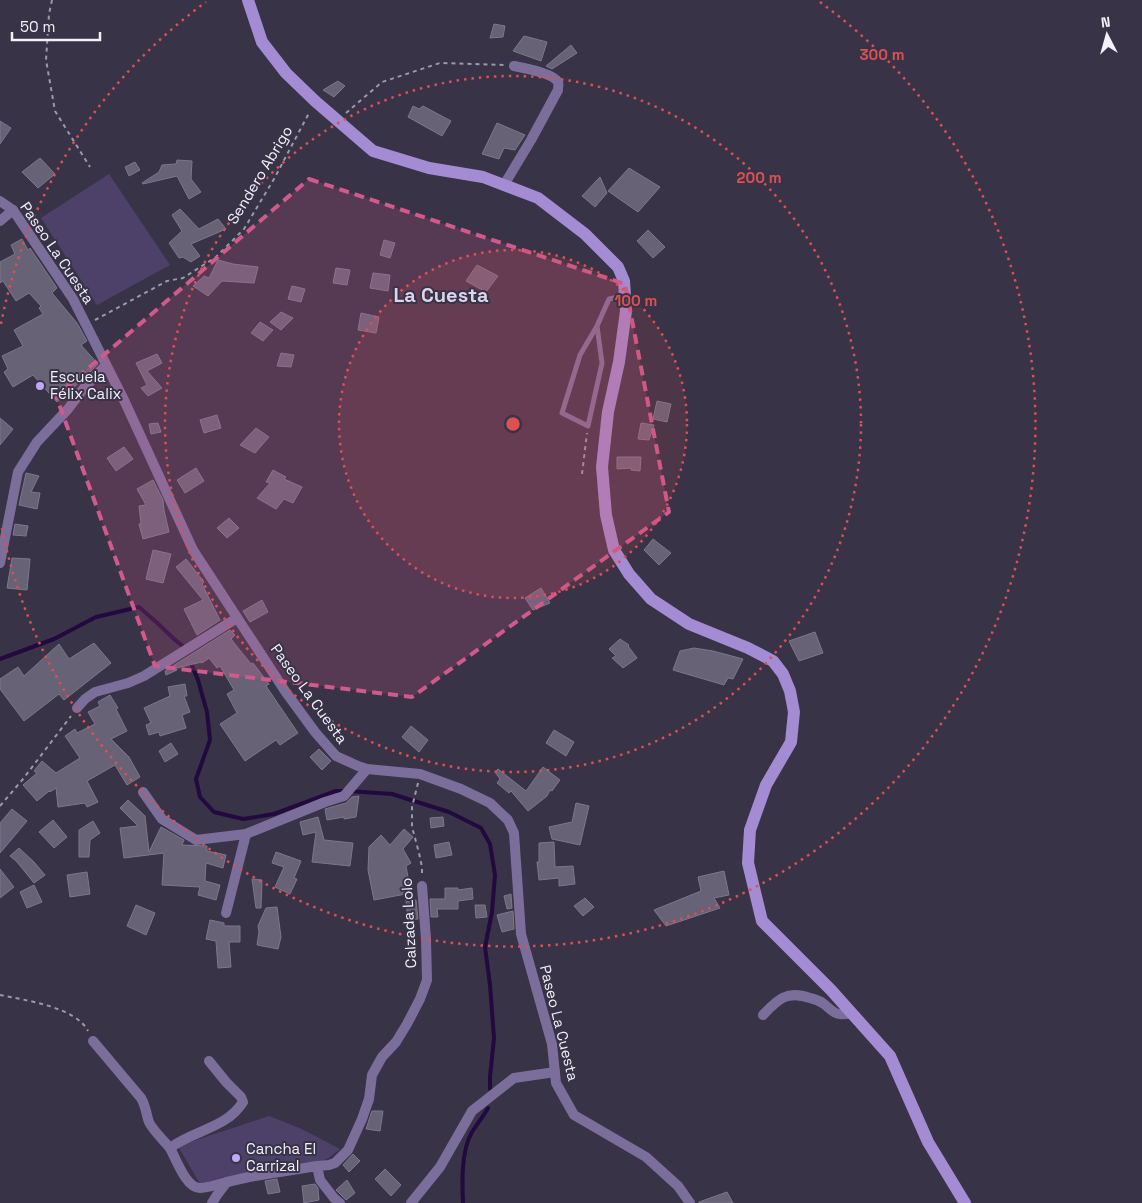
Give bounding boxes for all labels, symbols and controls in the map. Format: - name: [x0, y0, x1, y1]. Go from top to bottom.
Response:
- scale bar: [12, 10, 100, 42]
- north arrow: [1082, 10, 1132, 60]
- text: N: [1100, 13, 1111, 32]
- text: 50 m: [20, 17, 55, 36]
- text: 300 m: [859, 45, 905, 64]
- street label: Sendero Abrigo: [223, 122, 296, 227]
- text: 200 m: [737, 168, 781, 187]
- street label: Paseo La Cuesta: [16, 198, 99, 308]
- district label: La Cuesta: [393, 282, 489, 308]
- text: 100 m: [615, 291, 657, 310]
- place label: Escuela Félix Calix: [50, 367, 122, 403]
- marker: Escuela Félix Calix: [34, 380, 46, 392]
- centre of rings: [504, 415, 522, 433]
- street label: Paseo La Cuesta: [267, 640, 352, 748]
- street label: Calzada Lolo: [397, 877, 420, 969]
- street label: Paseo La Cuesta: [536, 963, 583, 1083]
- place label: Cancha El Carrizal: [246, 1139, 316, 1175]
- marker: Cancha El Carrizal: [230, 1152, 242, 1164]

